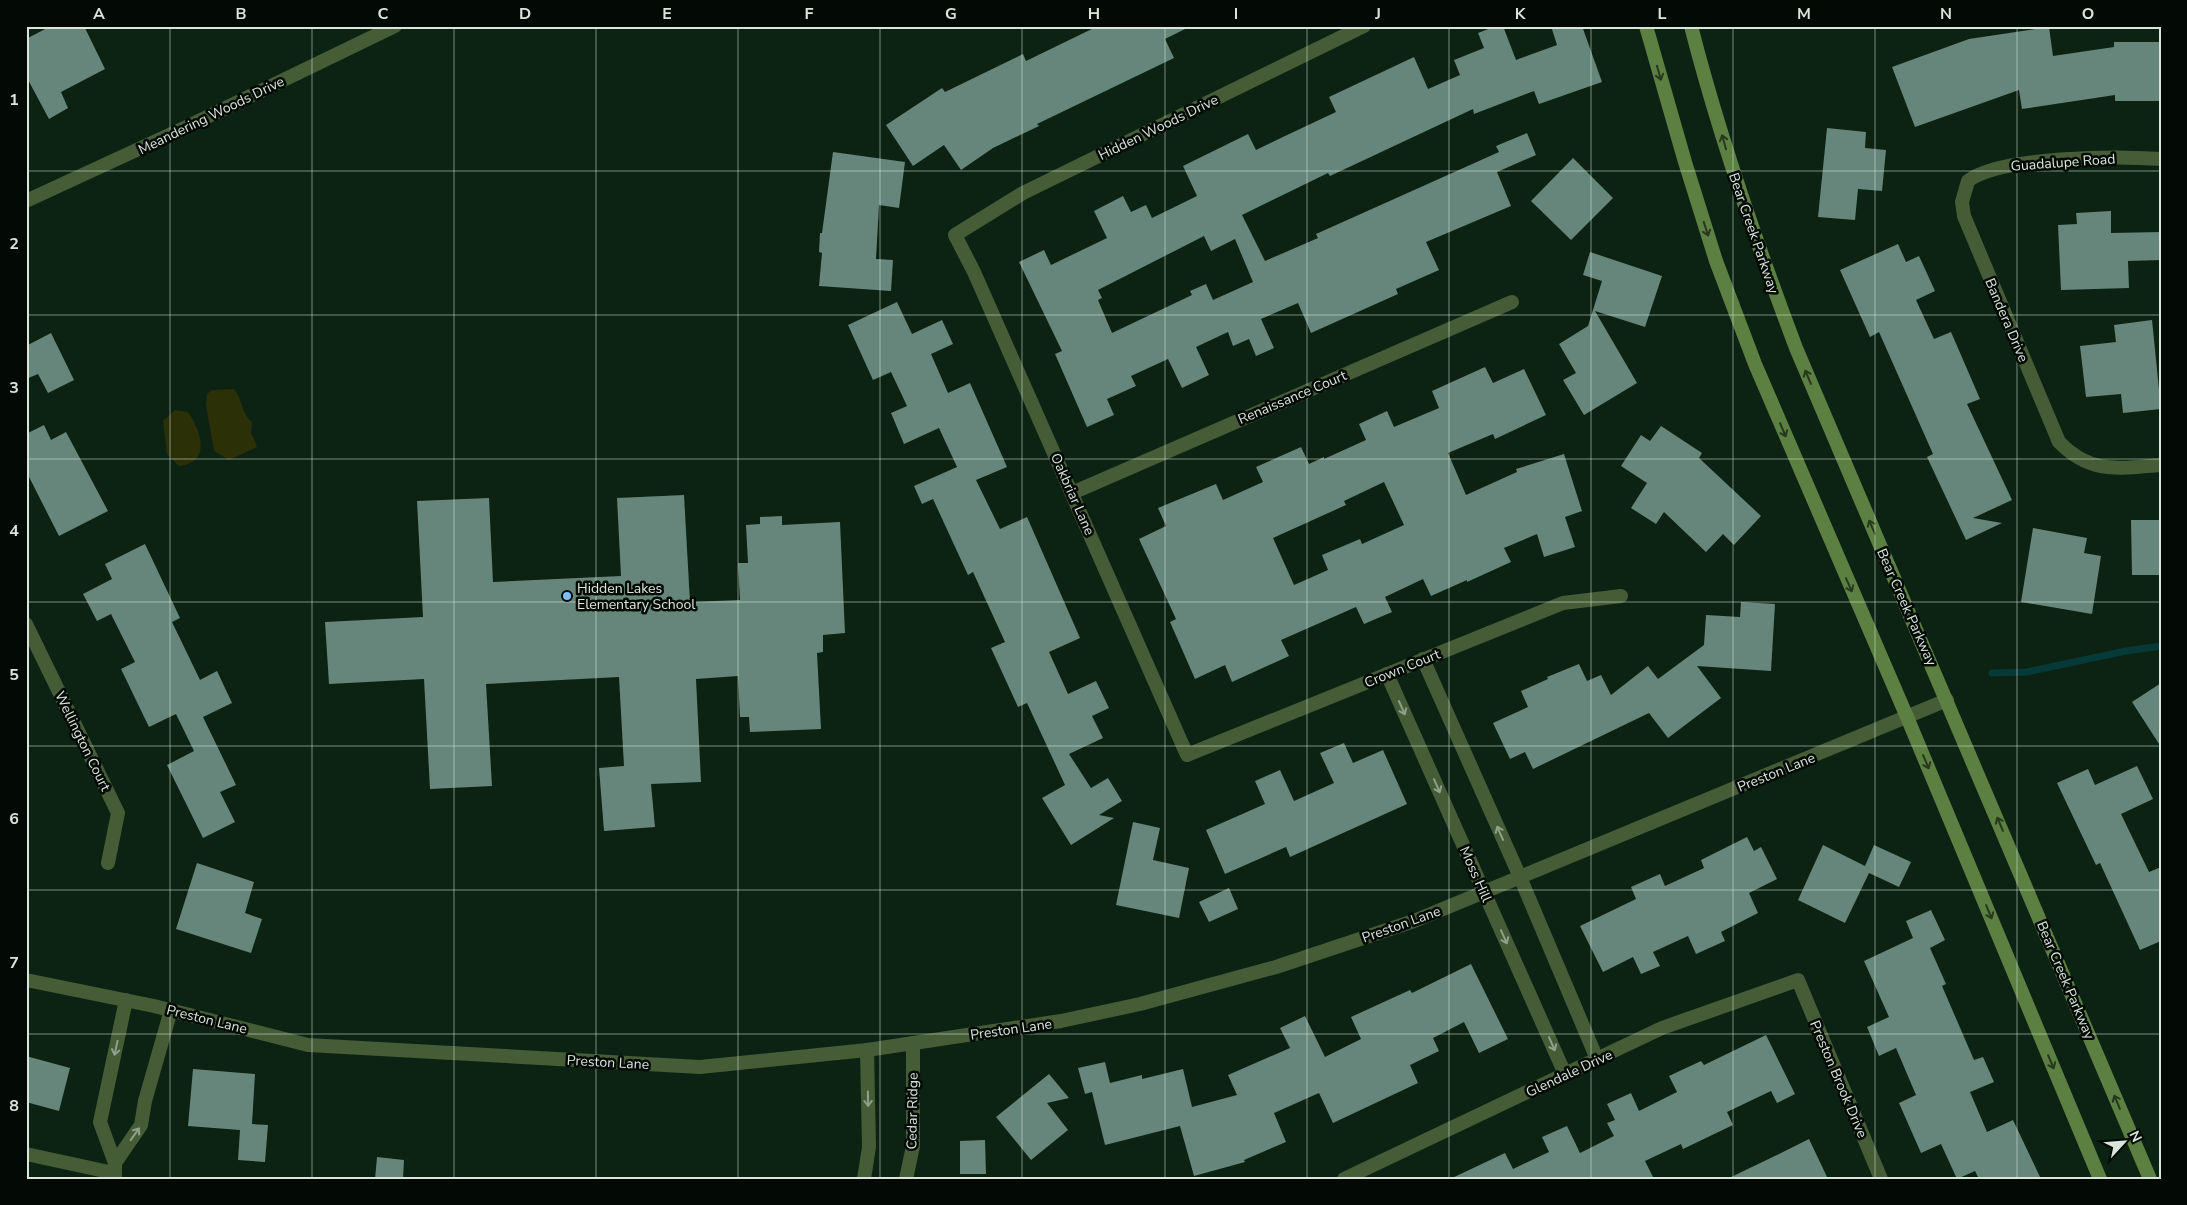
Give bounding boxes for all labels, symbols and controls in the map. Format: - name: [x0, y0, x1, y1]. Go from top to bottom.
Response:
- text: A: [93, 3, 105, 25]
- text: B: [235, 3, 247, 25]
- text: C: [378, 3, 389, 25]
- text: D: [519, 3, 531, 25]
- text: E: [662, 3, 672, 25]
- text: F: [805, 3, 814, 25]
- text: G: [945, 3, 957, 25]
- text: H: [1088, 3, 1100, 25]
- text: I: [1234, 3, 1238, 25]
- text: J: [1374, 3, 1381, 25]
- text: K: [1515, 3, 1527, 25]
- text: L: [1658, 3, 1667, 25]
- text: M: [1797, 3, 1811, 25]
- text: N: [1940, 3, 1952, 25]
- text: O: [2082, 3, 2094, 25]
- one-way arrow: [1655, 65, 1665, 81]
- street label: Meandering Woods Drive: [135, 72, 287, 159]
- text: 1: [9, 89, 19, 111]
- street label: Hidden Woods Drive: [1095, 90, 1221, 165]
- one-way arrow: [1719, 135, 1729, 151]
- street label: Guadalupe Road: [2010, 149, 2116, 176]
- street label: Bear Creek Parkway: [1724, 170, 1783, 297]
- one-way arrow: [1702, 220, 1711, 236]
- text: 2: [9, 233, 19, 255]
- street label: Bandera Drive: [1980, 275, 2033, 365]
- street label: Renaissance Court: [1235, 366, 1350, 429]
- one-way arrow: [1803, 370, 1812, 385]
- text: 3: [9, 377, 19, 399]
- one-way arrow: [1779, 422, 1788, 437]
- street label: Oakbriar Lane: [1046, 450, 1099, 538]
- text: 4: [9, 520, 19, 542]
- one-way arrow: [1866, 520, 1876, 535]
- street label: Bear Creek Parkway: [1872, 545, 1941, 670]
- one-way arrow: [1845, 577, 1855, 592]
- place label: Hidden Lakes Elementary School: [577, 579, 696, 614]
- marker: Hidden Lakes Elementary School: [561, 590, 573, 602]
- street label: Crown Court: [1361, 645, 1443, 692]
- text: 5: [9, 664, 19, 686]
- street label: Wellington Court: [50, 688, 115, 794]
- one-way arrow: [1397, 700, 1407, 715]
- street label: Preston Lane: [1734, 748, 1818, 797]
- one-way arrow: [1922, 754, 1931, 769]
- one-way arrow: [1432, 778, 1442, 793]
- text: 6: [9, 808, 19, 830]
- one-way arrow: [1994, 817, 2004, 832]
- one-way arrow: [1495, 826, 1505, 841]
- street label: Moss Hill: [1455, 843, 1497, 906]
- street label: Preston Lane: [1359, 901, 1443, 947]
- one-way arrow: [1984, 904, 1994, 919]
- street label: Bear Creek Parkway: [2032, 918, 2099, 1043]
- one-way arrow: [1500, 929, 1509, 944]
- text: 7: [9, 952, 19, 974]
- street label: Preston Lane: [165, 1000, 249, 1039]
- street label: Preston Lane: [969, 1014, 1053, 1045]
- street label: Preston Brook Drive: [1805, 1018, 1872, 1141]
- one-way arrow: [1547, 1036, 1557, 1051]
- one-way arrow: [111, 1039, 120, 1055]
- street label: Glendale Drive: [1523, 1045, 1616, 1102]
- street label: Preston Lane: [566, 1051, 650, 1074]
- one-way arrow: [2047, 1054, 2057, 1069]
- street label: Cedar Ridge: [902, 1072, 923, 1150]
- one-way arrow: [863, 1090, 873, 1107]
- text: 8: [9, 1095, 19, 1117]
- one-way arrow: [2112, 1095, 2122, 1110]
- north arrow: [2100, 1118, 2150, 1168]
- one-way arrow: [130, 1127, 140, 1141]
- text: N: [2124, 1128, 2146, 1145]

